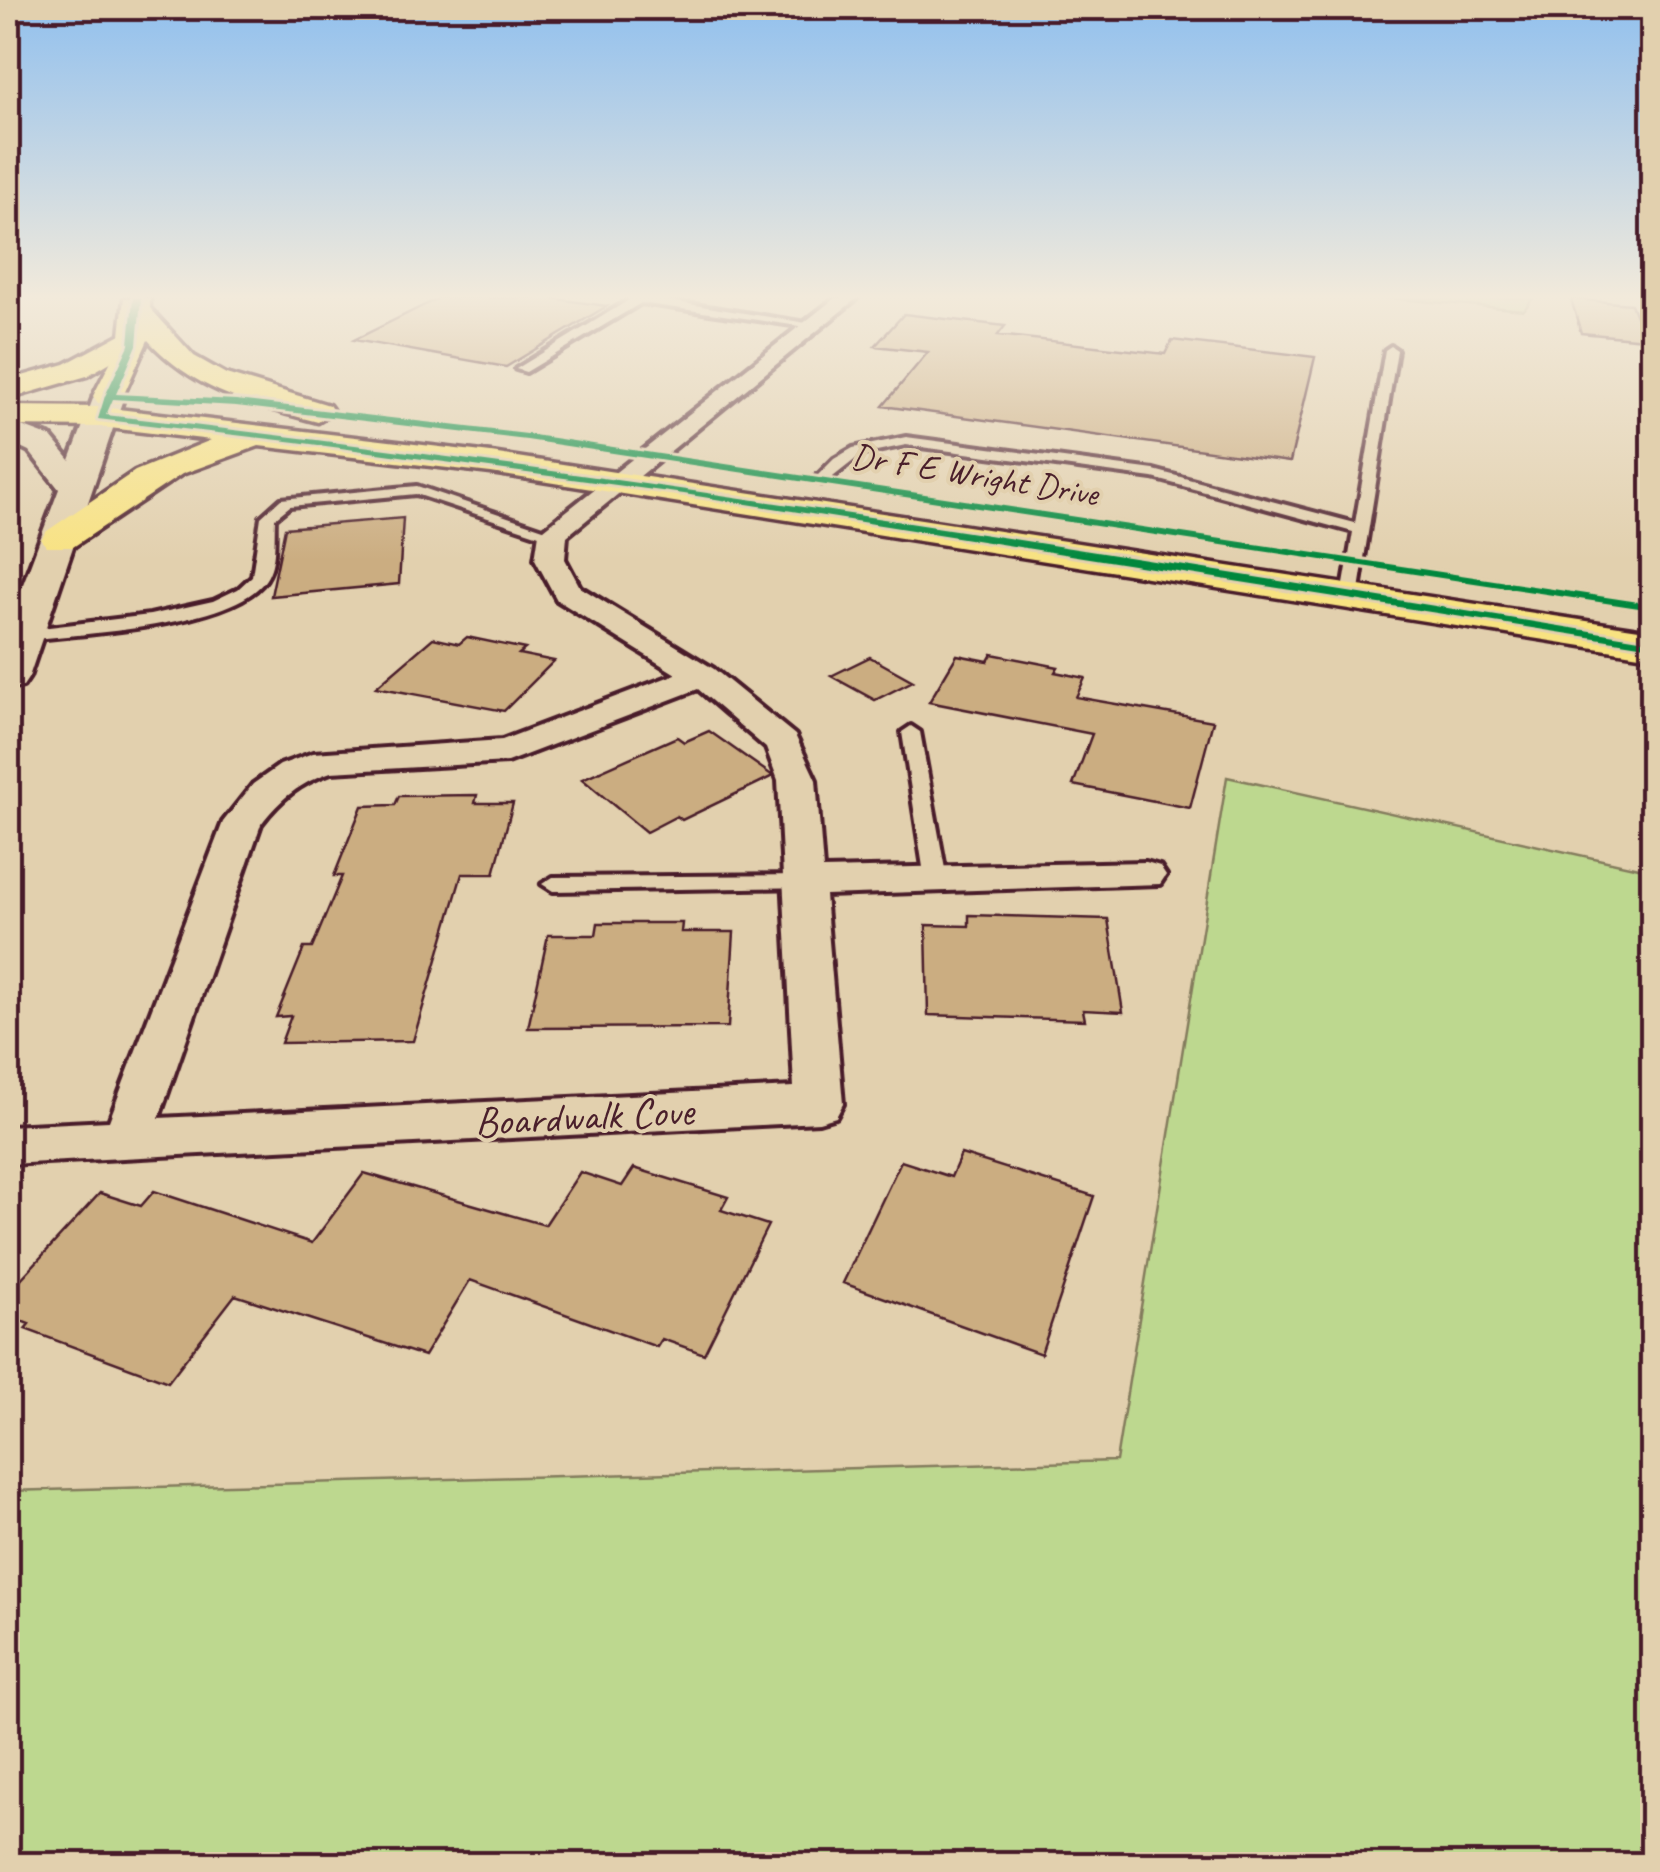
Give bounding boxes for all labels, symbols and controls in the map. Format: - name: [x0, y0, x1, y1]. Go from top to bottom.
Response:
- street label: Dr F E Wright Drive: [849, 433, 1104, 517]
- street label: Boardwalk Cove: [473, 1084, 697, 1149]

